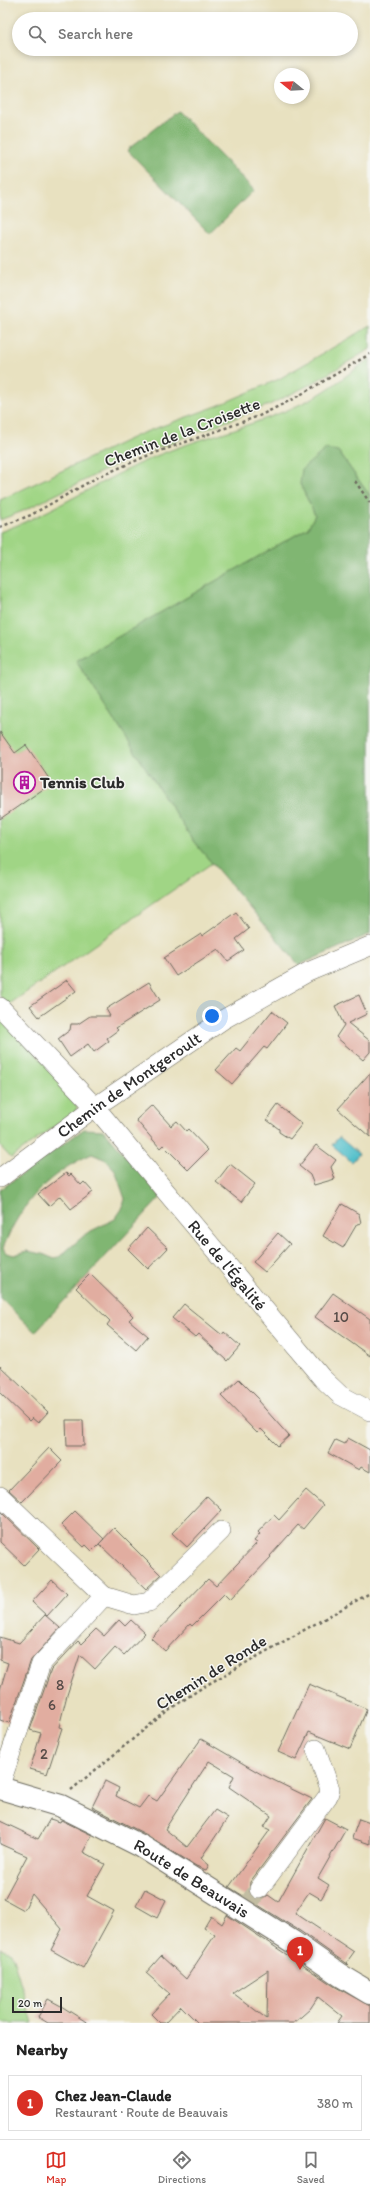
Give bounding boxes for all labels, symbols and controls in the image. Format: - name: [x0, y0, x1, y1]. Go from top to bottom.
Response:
- search box: [12, 12, 358, 56]
- icon: search: [26, 23, 48, 45]
- text: Search here: [58, 25, 133, 43]
- north arrow: [274, 68, 310, 104]
- street label: Chemin de la Croisette: [101, 393, 263, 471]
- building icon: Tennis Club: [12, 769, 38, 795]
- place label: Tennis Club: [39, 772, 125, 792]
- your location: [202, 1006, 222, 1026]
- street label: Chemin de Montgeroult: [53, 1028, 205, 1142]
- street label: Rue de l'Égalité: [184, 1216, 271, 1314]
- house number: 10: [333, 1308, 349, 1326]
- street label: Chemin de Ronde: [152, 1630, 270, 1714]
- house number: 8: [56, 1676, 64, 1694]
- house number: 6: [48, 1696, 56, 1714]
- house number: 2: [40, 1745, 48, 1763]
- street label: Route de Beauvais: [131, 1834, 253, 1922]
- pin: 1: [287, 1937, 313, 1970]
- scale bar: [12, 1995, 62, 2014]
- text: 20 m: [18, 1997, 42, 2010]
- text: Nearby: [16, 2039, 68, 2059]
- text: Chez Jean-Claude: [55, 2087, 172, 2105]
- text: 1: [27, 2096, 33, 2111]
- text: 380 m: [317, 2096, 353, 2111]
- text: Restaurant · Route de Beauvais: [55, 2105, 228, 2120]
- tab: Map: [45, 2149, 67, 2186]
- tab: Directions: [158, 2149, 206, 2186]
- tab: Saved: [297, 2149, 325, 2186]

